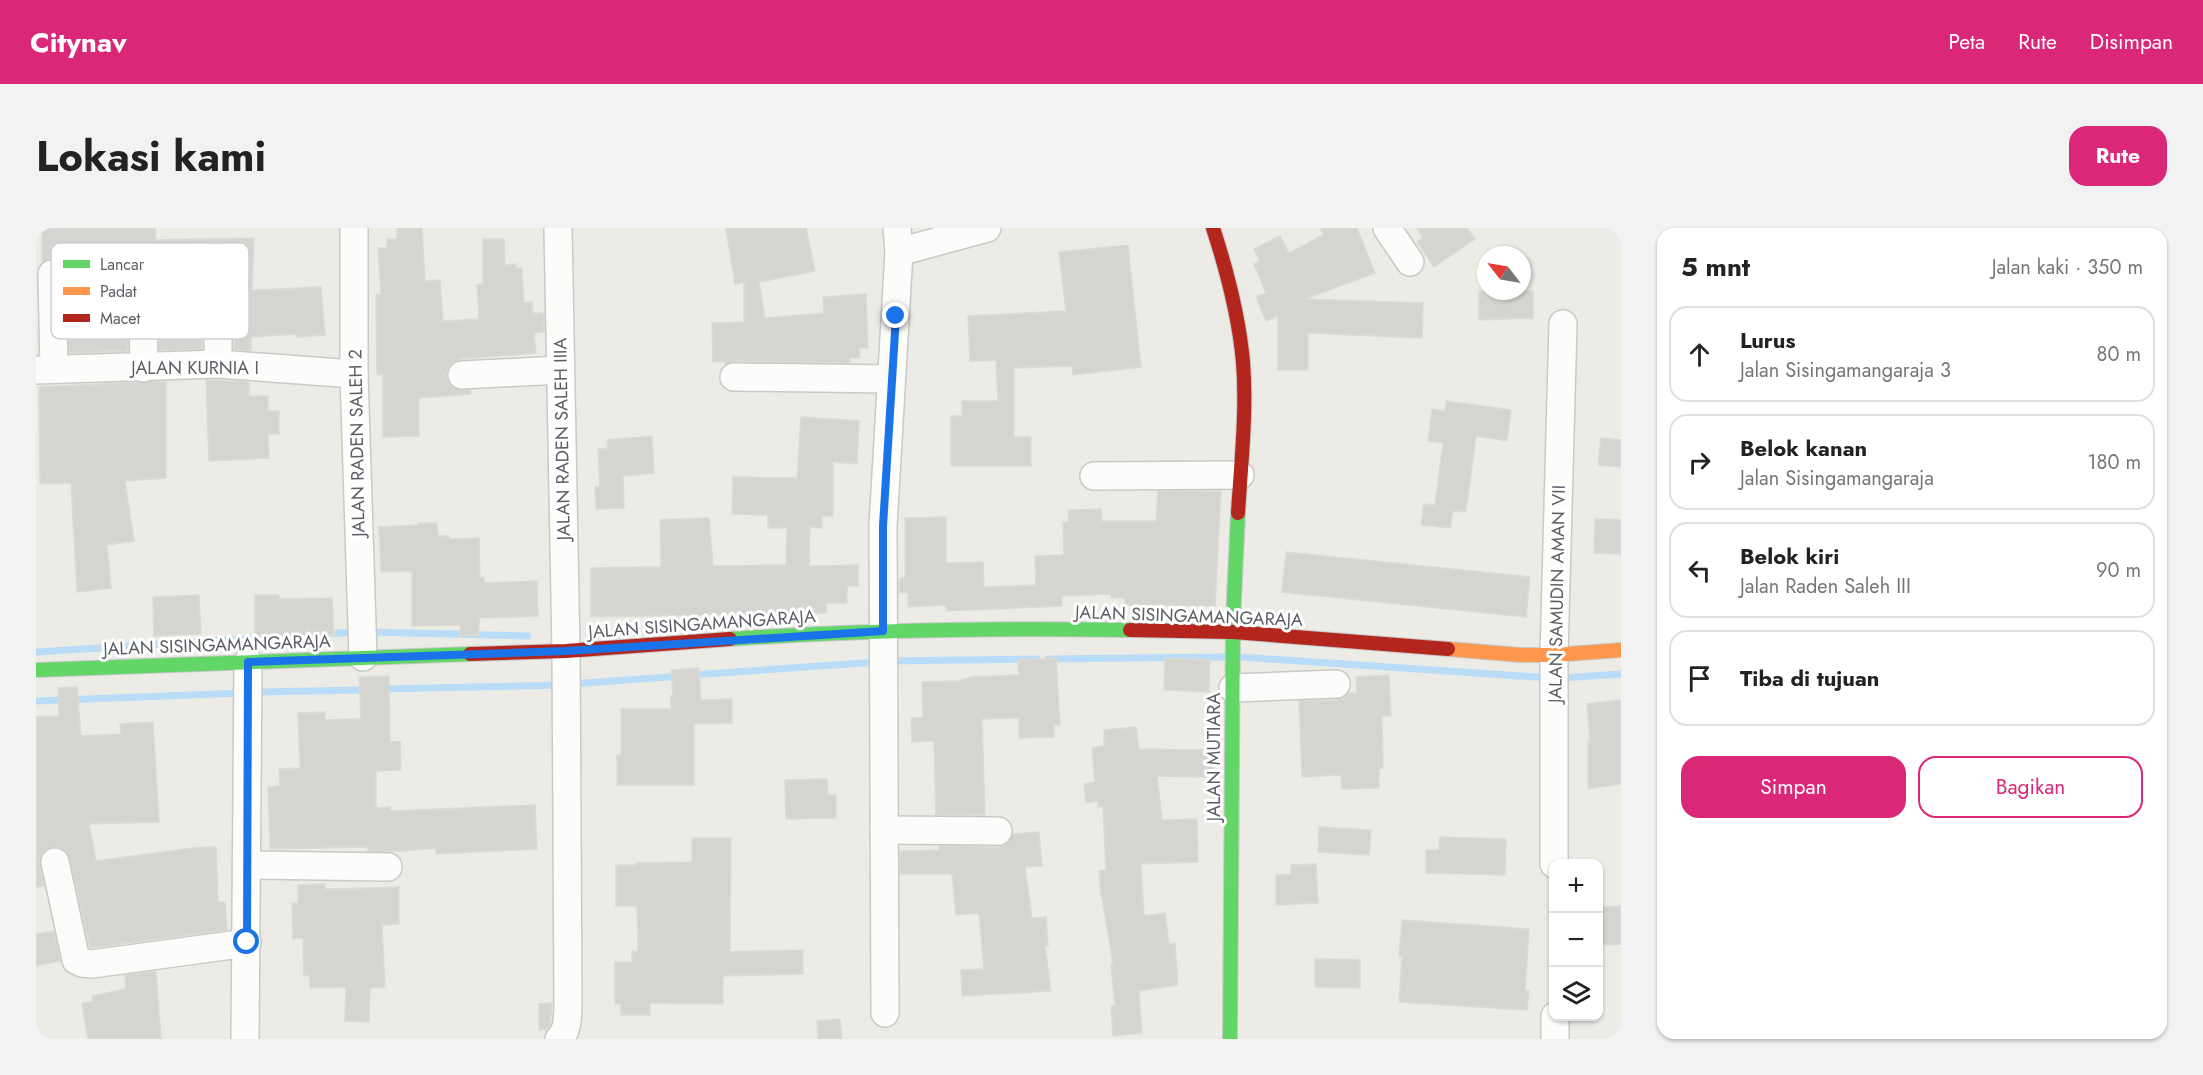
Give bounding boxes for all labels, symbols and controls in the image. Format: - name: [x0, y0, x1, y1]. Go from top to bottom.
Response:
- text: Citynav: [30, 22, 127, 63]
- text: Peta: [1948, 27, 1985, 57]
- text: Rute: [2018, 27, 2057, 57]
- text: Disimpan: [2090, 27, 2173, 57]
- text: Lokasi kami: [36, 126, 266, 187]
- button: Rute: [2069, 126, 2167, 186]
- legend: [51, 243, 249, 339]
- north arrow: [1477, 246, 1531, 300]
- text: 5 mnt: [1681, 248, 1750, 286]
- text: Lancar: [100, 253, 145, 276]
- text: Jalan kaki · 350 m: [1992, 253, 2143, 282]
- text: Padat: [100, 280, 137, 303]
- route end: [882, 302, 908, 328]
- text: Macet: [100, 307, 141, 330]
- text: Lurus: [1740, 324, 1796, 356]
- street label: JALAN RADEN SALEH IIIA: [547, 337, 577, 543]
- icon: ahead: [1683, 338, 1716, 371]
- text: 80 m: [2096, 340, 2141, 369]
- street label: JALAN RADEN SALEH 2: [342, 349, 372, 539]
- street label: JALAN KURNIA I: [129, 355, 259, 381]
- text: Jalan Sisingamangaraja 3: [1740, 356, 1951, 385]
- text: Belok kanan: [1740, 432, 1867, 464]
- icon: right: [1683, 446, 1716, 479]
- text: 180 m: [2087, 448, 2141, 477]
- text: Jalan Sisingamangaraja: [1740, 464, 1934, 493]
- street label: JALAN SAMUDIN AMAN VII: [1542, 485, 1572, 705]
- text: Belok kiri: [1740, 540, 1839, 572]
- icon: left: [1683, 554, 1716, 587]
- text: 90 m: [2096, 556, 2141, 585]
- text: Jalan Raden Saleh III: [1740, 572, 1911, 601]
- street label: JALAN SISINGAMANGARAJA: [1073, 599, 1303, 633]
- street label: JALAN SISINGAMANGARAJA: [586, 603, 817, 645]
- street label: JALAN SISINGAMANGARAJA: [101, 628, 331, 662]
- icon: arrive: [1683, 662, 1716, 695]
- text: Tiba di tujuan: [1740, 662, 1879, 694]
- street label: JALAN MUTIARA: [1201, 693, 1227, 823]
- button: Simpan: [1681, 756, 1906, 818]
- button: Bagikan: [1918, 756, 2143, 818]
- map controls: [1549, 859, 1603, 1021]
- button: +: [1549, 859, 1603, 913]
- button: −: [1549, 913, 1603, 967]
- route start: [233, 928, 259, 954]
- button: layers: [1549, 967, 1603, 1021]

